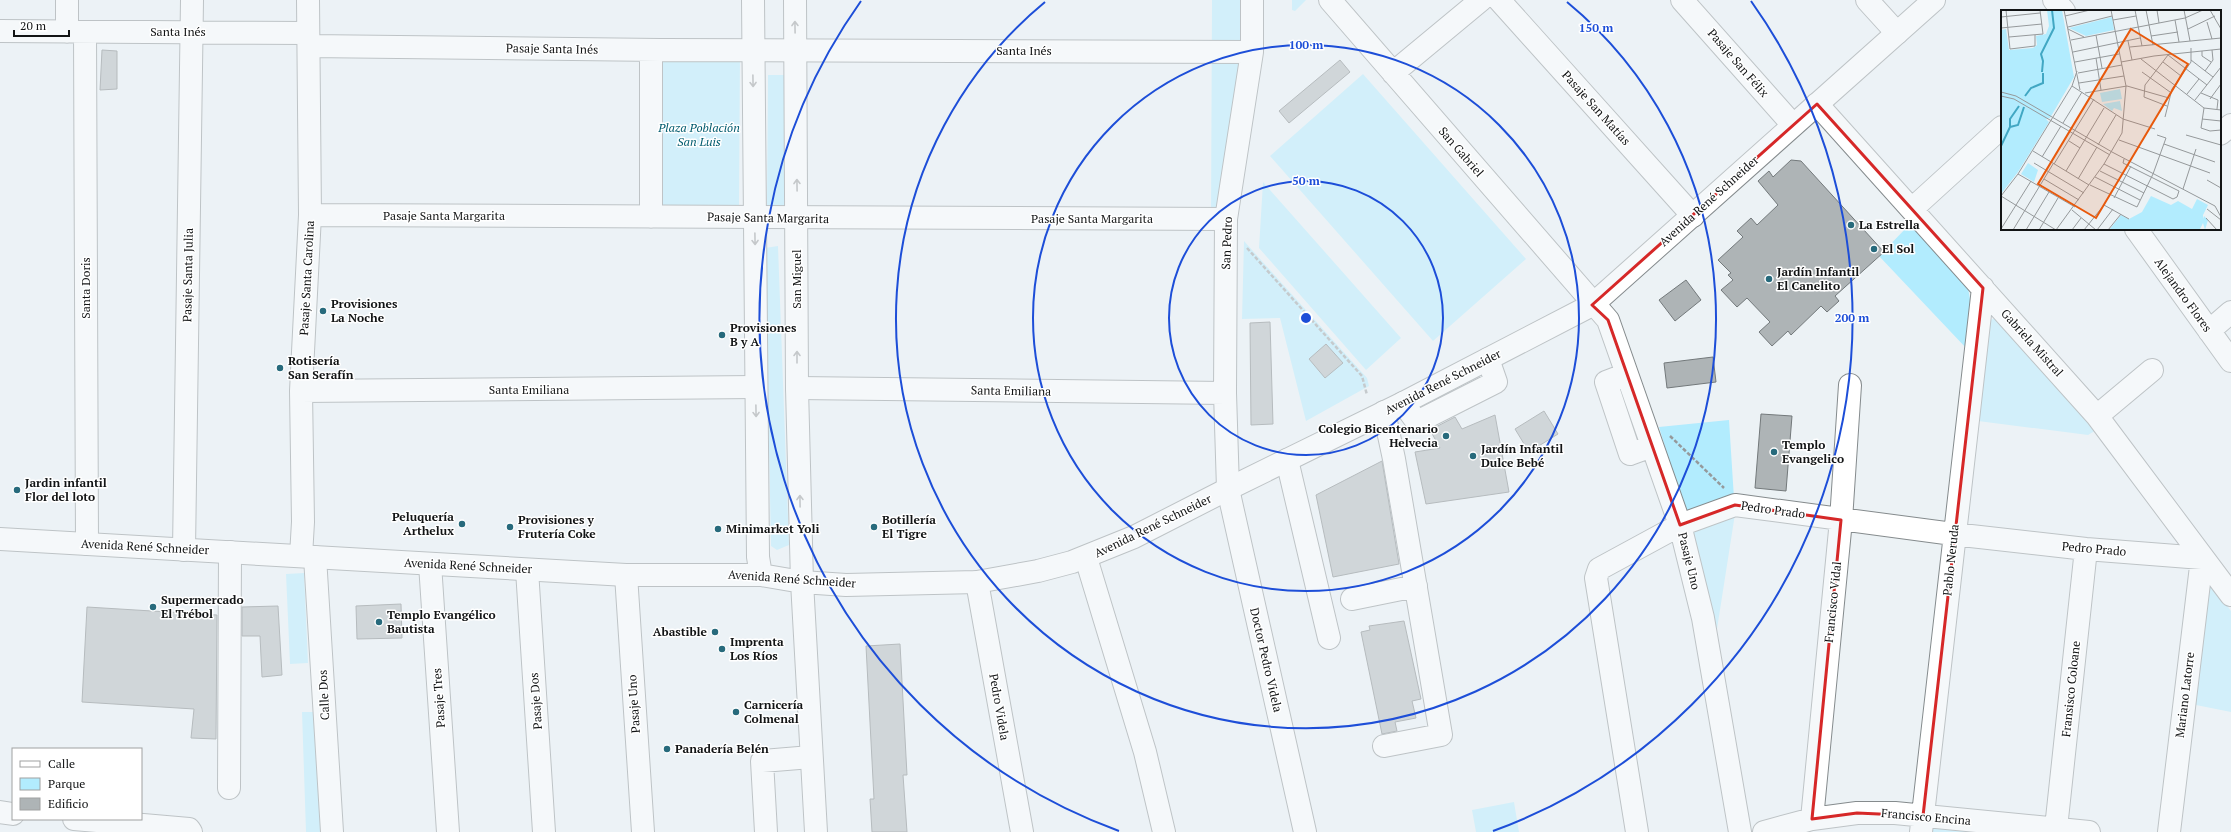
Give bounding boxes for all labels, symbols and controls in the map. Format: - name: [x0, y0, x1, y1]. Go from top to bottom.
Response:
- inset map: [2001, 10, 2221, 230]
- scale bar: [14, 12, 69, 38]
- text: 20 m: [20, 18, 47, 33]
- text: 150 m: [1579, 20, 1613, 35]
- one-way arrow: [791, 21, 799, 34]
- street label: Santa Inés: [150, 24, 206, 39]
- street label: Pasaje San Félix: [1705, 26, 1773, 100]
- text: 100 m: [1289, 37, 1323, 52]
- street label: Pasaje Santa Inés: [506, 40, 598, 57]
- street label: Santa Inés: [996, 43, 1052, 58]
- street label: Pasaje San Matías: [1559, 67, 1634, 148]
- one-way arrow: [749, 74, 757, 87]
- park label: Plaza Población San Luis: [657, 120, 740, 149]
- street label: San Gabriel: [1436, 124, 1487, 180]
- street label: Avenida René Schneider: [1656, 152, 1762, 249]
- text: 50 m: [1292, 173, 1320, 188]
- one-way arrow: [793, 179, 801, 192]
- street label: Pasaje Santa Margarita: [383, 208, 505, 223]
- street label: Pasaje Santa Margarita: [707, 209, 829, 226]
- street label: Pasaje Santa Margarita: [1031, 211, 1153, 226]
- street label: San Pedro: [1218, 216, 1235, 270]
- place label: La Estrella: [1859, 217, 1920, 232]
- street label: Pasaje Santa Carolina: [296, 220, 317, 336]
- marker: La Estrella: [1846, 220, 1856, 230]
- street label: Pasaje Santa Julia: [179, 228, 196, 322]
- one-way arrow: [751, 232, 759, 245]
- place label: El Sol: [1882, 241, 1914, 256]
- marker: El Sol: [1869, 244, 1879, 254]
- street label: San Miguel: [789, 249, 804, 309]
- street label: Alejandro Flores: [2151, 255, 2215, 335]
- street label: Santa Doris: [78, 257, 93, 319]
- place label: Jardín Infantil El Canelito: [1777, 264, 1859, 293]
- marker: Jardín Infantil El Canelito: [1764, 274, 1774, 284]
- place label: Provisiones La Noche: [331, 296, 398, 325]
- marker: Provisiones La Noche: [318, 306, 328, 316]
- street label: Gabriela Mistral: [1998, 306, 2067, 380]
- text: 200 m: [1835, 310, 1869, 325]
- centre of rings: [1299, 311, 1313, 325]
- place label: Provisiones B y A: [730, 320, 797, 349]
- marker: Provisiones B y A: [717, 330, 727, 340]
- street label: Avenida René Schneider: [1382, 346, 1504, 417]
- one-way arrow: [793, 351, 801, 364]
- place label: Rotisería San Serafín: [288, 353, 354, 382]
- marker: Rotisería San Serafín: [275, 363, 285, 373]
- street label: Santa Emiliana: [489, 382, 569, 397]
- street label: Santa Emiliana: [971, 382, 1051, 399]
- one-way arrow: [753, 404, 760, 417]
- place label: Colegio Bicentenario Helvecia: [1318, 421, 1438, 450]
- marker: Colegio Bicentenario Helvecia: [1441, 431, 1451, 441]
- place label: Templo Evangelico: [1782, 437, 1844, 466]
- place label: Jardín Infantil Dulce Bebé: [1481, 441, 1563, 470]
- marker: Templo Evangelico: [1769, 447, 1779, 457]
- marker: Jardín Infantil Dulce Bebé: [1468, 451, 1478, 461]
- place label: Jardin infantil Flor del loto: [25, 475, 107, 504]
- marker: Jardin infantil Flor del loto: [12, 485, 22, 495]
- street label: Avenida René Schneider: [1092, 491, 1214, 560]
- one-way arrow: [796, 495, 804, 508]
- street label: Pedro Prado: [1740, 498, 1807, 521]
- place label: Peluquería Arthelux: [392, 509, 454, 538]
- place label: Provisiones y Frutería Coke: [518, 512, 596, 541]
- place label: Botillería El Tigre: [882, 512, 936, 541]
- marker: Peluquería Arthelux: [457, 519, 467, 529]
- place label: Minimarket Yoli: [726, 521, 819, 536]
- marker: Provisiones y Frutería Coke: [505, 522, 515, 532]
- marker: Botillería El Tigre: [869, 522, 879, 532]
- street label: Pablo Neruda: [1939, 523, 1962, 597]
- marker: Minimarket Yoli: [713, 524, 723, 534]
- street label: Pasaje Uno: [1675, 531, 1704, 592]
- street label: Avenida René Schneider: [81, 536, 210, 557]
- street label: Pedro Prado: [2061, 538, 2127, 559]
- street label: Avenida René Schneider: [404, 555, 533, 576]
- street label: Francisco Vidal: [1821, 560, 1844, 643]
- street label: Avenida René Schneider: [728, 567, 857, 590]
- place label: Supermercado El Trébol: [161, 592, 244, 621]
- marker: Supermercado El Trébol: [148, 602, 158, 612]
- street label: Doctor Pedro Videla: [1247, 606, 1286, 714]
- place label: Templo Evangélico Bautista: [387, 607, 496, 636]
- marker: Templo Evangélico Bautista: [374, 617, 384, 627]
- place label: Abastible: [653, 624, 708, 639]
- marker: Abastible: [710, 627, 720, 637]
- place label: Imprenta Los Ríos: [730, 634, 784, 663]
- street label: Fransisco Coloane: [2058, 640, 2083, 738]
- marker: Imprenta Los Ríos: [717, 644, 727, 654]
- street label: Mariano Latorre: [2172, 651, 2197, 739]
- street label: Pasaje Tres: [429, 668, 448, 728]
- street label: Calle Dos: [315, 670, 332, 721]
- street label: Pasaje Dos: [526, 672, 545, 730]
- street label: Pedro Videla: [986, 672, 1013, 741]
- street label: Pasaje Uno: [624, 674, 643, 734]
- place label: Carnicería Colmenal: [744, 697, 804, 726]
- marker: Carnicería Colmenal: [731, 707, 741, 717]
- place label: Panadería Belén: [675, 741, 769, 756]
- marker: Panadería Belén: [662, 744, 672, 754]
- legend: [12, 748, 142, 820]
- text: Calle: [48, 756, 75, 771]
- text: Parque: [48, 776, 85, 791]
- text: Edificio: [48, 796, 89, 811]
- street label: Francisco Encina: [1880, 805, 1972, 828]

